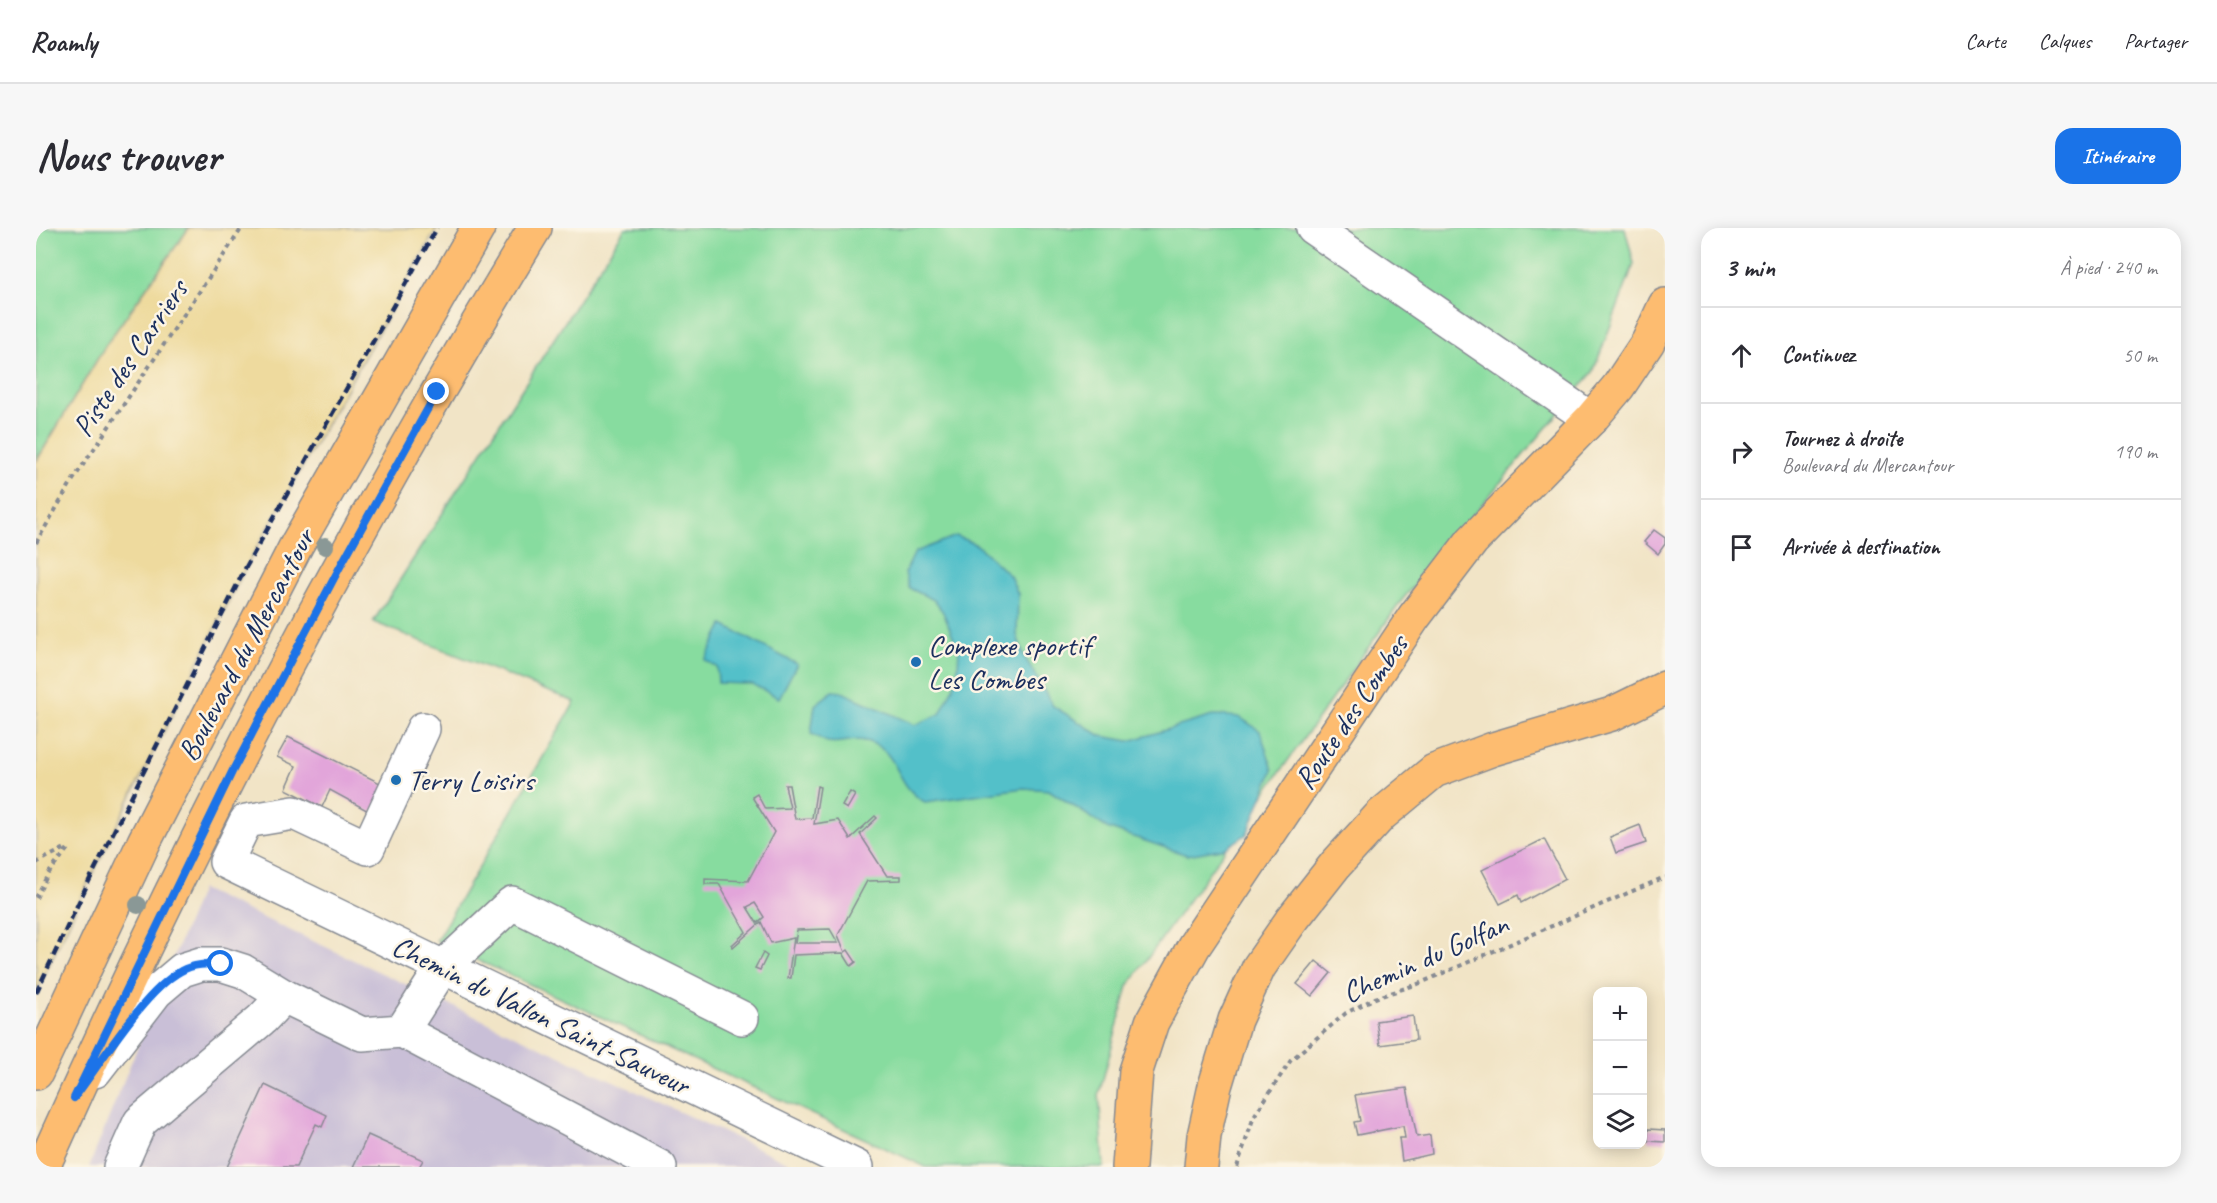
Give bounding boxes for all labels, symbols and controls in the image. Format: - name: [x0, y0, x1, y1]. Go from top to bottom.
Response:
- text: Roamly: [30, 24, 97, 59]
- text: Carte: [1965, 28, 2006, 54]
- text: Calques: [2039, 28, 2091, 54]
- text: Partager: [2124, 28, 2187, 54]
- button: Itinéraire: [2055, 128, 2181, 184]
- text: Nous trouver: [36, 130, 220, 183]
- text: 3 min: [1725, 251, 1775, 284]
- text: À pied · 240 m: [2060, 255, 2157, 280]
- street label: Piste des Carriers: [64, 270, 198, 444]
- icon: ahead: [1725, 339, 1758, 372]
- text: Continuez: [1782, 341, 1855, 369]
- text: 50 m: [2123, 343, 2157, 368]
- route end: [423, 378, 449, 404]
- text: Tournez à droite: [1782, 425, 1902, 453]
- icon: right: [1725, 435, 1758, 468]
- text: 190 m: [2114, 439, 2157, 464]
- text: Boulevard du Mercantour: [1782, 453, 1953, 478]
- street label: Boulevard du Mercantour: [169, 520, 325, 767]
- icon: arrive: [1725, 531, 1758, 564]
- text: Arrivée à destination: [1782, 533, 1940, 561]
- street label: Route des Combes: [1285, 625, 1418, 796]
- place label: Complexe sportif Les Combes: [928, 626, 1098, 698]
- marker: Complexe sportif Les Combes: [909, 655, 923, 669]
- place label: Terry Loisirs: [408, 761, 536, 799]
- marker: Terry Loisirs: [389, 773, 403, 787]
- street label: Chemin du Golfan: [1336, 904, 1515, 1011]
- street label: Chemin du Vallon Saint-Sauveur: [386, 926, 698, 1105]
- route start: [207, 950, 233, 976]
- map controls: [1593, 987, 1647, 1149]
- button: +: [1593, 987, 1647, 1041]
- button: −: [1593, 1041, 1647, 1095]
- button: layers: [1593, 1095, 1647, 1149]

